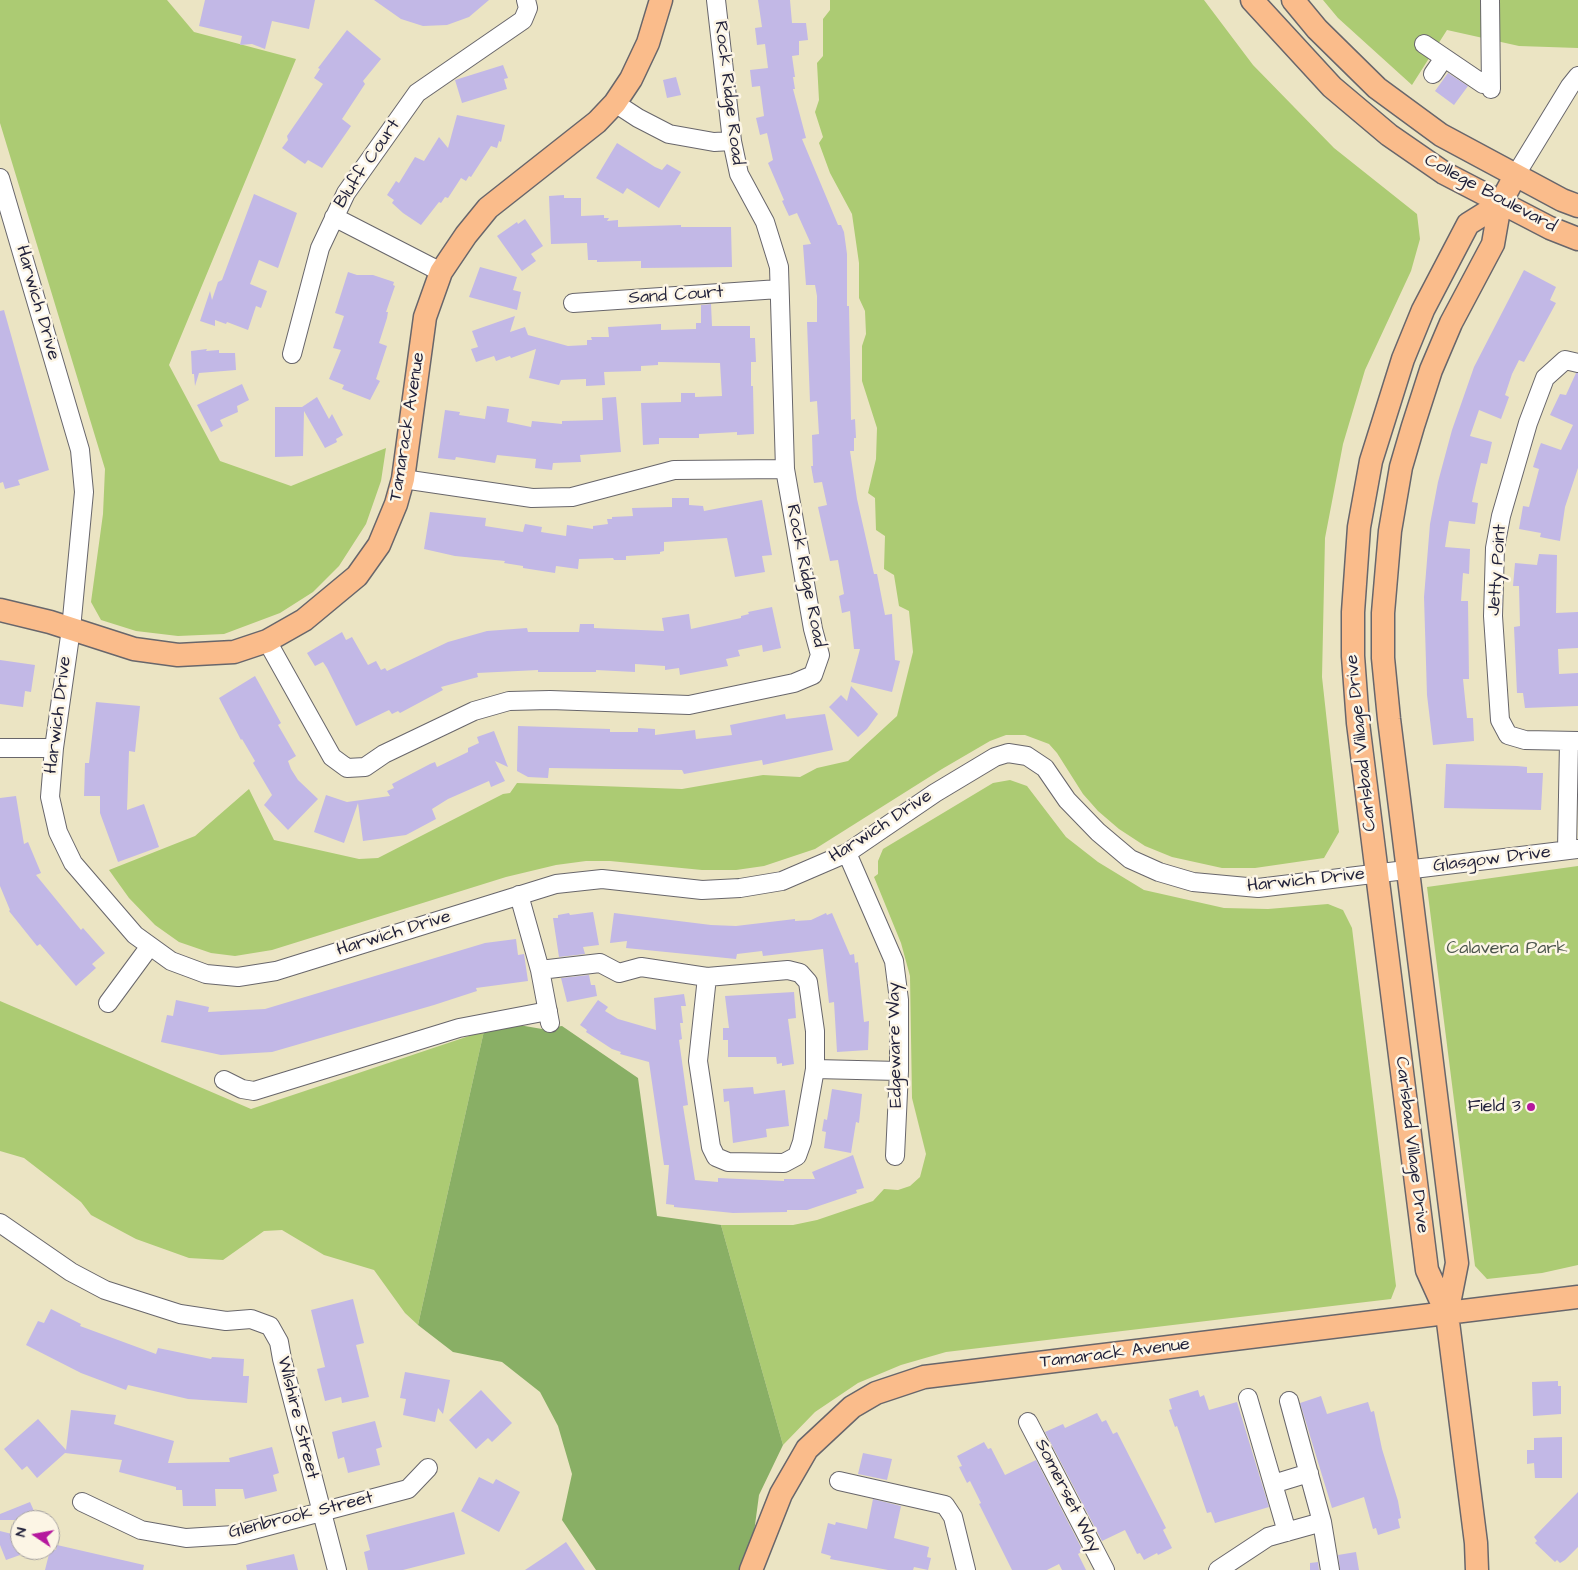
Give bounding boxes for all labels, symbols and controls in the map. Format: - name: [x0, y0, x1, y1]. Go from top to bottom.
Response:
- street label: Rock Ridge Road: [708, 20, 748, 166]
- street label: Bluff Court: [330, 115, 406, 213]
- street label: College Boulevard: [1420, 150, 1560, 238]
- street label: Harwich Drive: [10, 243, 64, 363]
- street label: Sand Court: [628, 282, 724, 310]
- street label: Tamarack Avenue: [386, 351, 430, 503]
- street label: Rock Ridge Road: [781, 503, 829, 649]
- street label: Jetty Point: [1484, 524, 1512, 616]
- street label: Carlsbad Village Drive: [1342, 653, 1382, 833]
- street label: Harwich Drive: [41, 655, 77, 775]
- street label: Harwich Drive: [826, 786, 936, 868]
- street label: Glasgow Drive: [1432, 842, 1552, 878]
- street label: Harwich Drive: [1246, 864, 1366, 898]
- street label: Harwich Drive: [334, 906, 454, 962]
- park label: Calavera Park: [1447, 938, 1567, 960]
- street label: Edgeware Way: [884, 982, 908, 1108]
- street label: Carlsbad Village Drive: [1389, 1055, 1433, 1235]
- place label: Field 3: [1468, 1096, 1521, 1118]
- marker: Field 3: [1525, 1101, 1537, 1113]
- street label: Tamarack Avenue: [1039, 1334, 1191, 1374]
- street label: Wilshire Street: [271, 1354, 323, 1482]
- street label: Somerset Way: [1029, 1436, 1105, 1556]
- street label: Glenbrook Street: [227, 1488, 375, 1544]
- north arrow: [10, 1510, 60, 1560]
- text: N: [11, 1526, 32, 1538]

